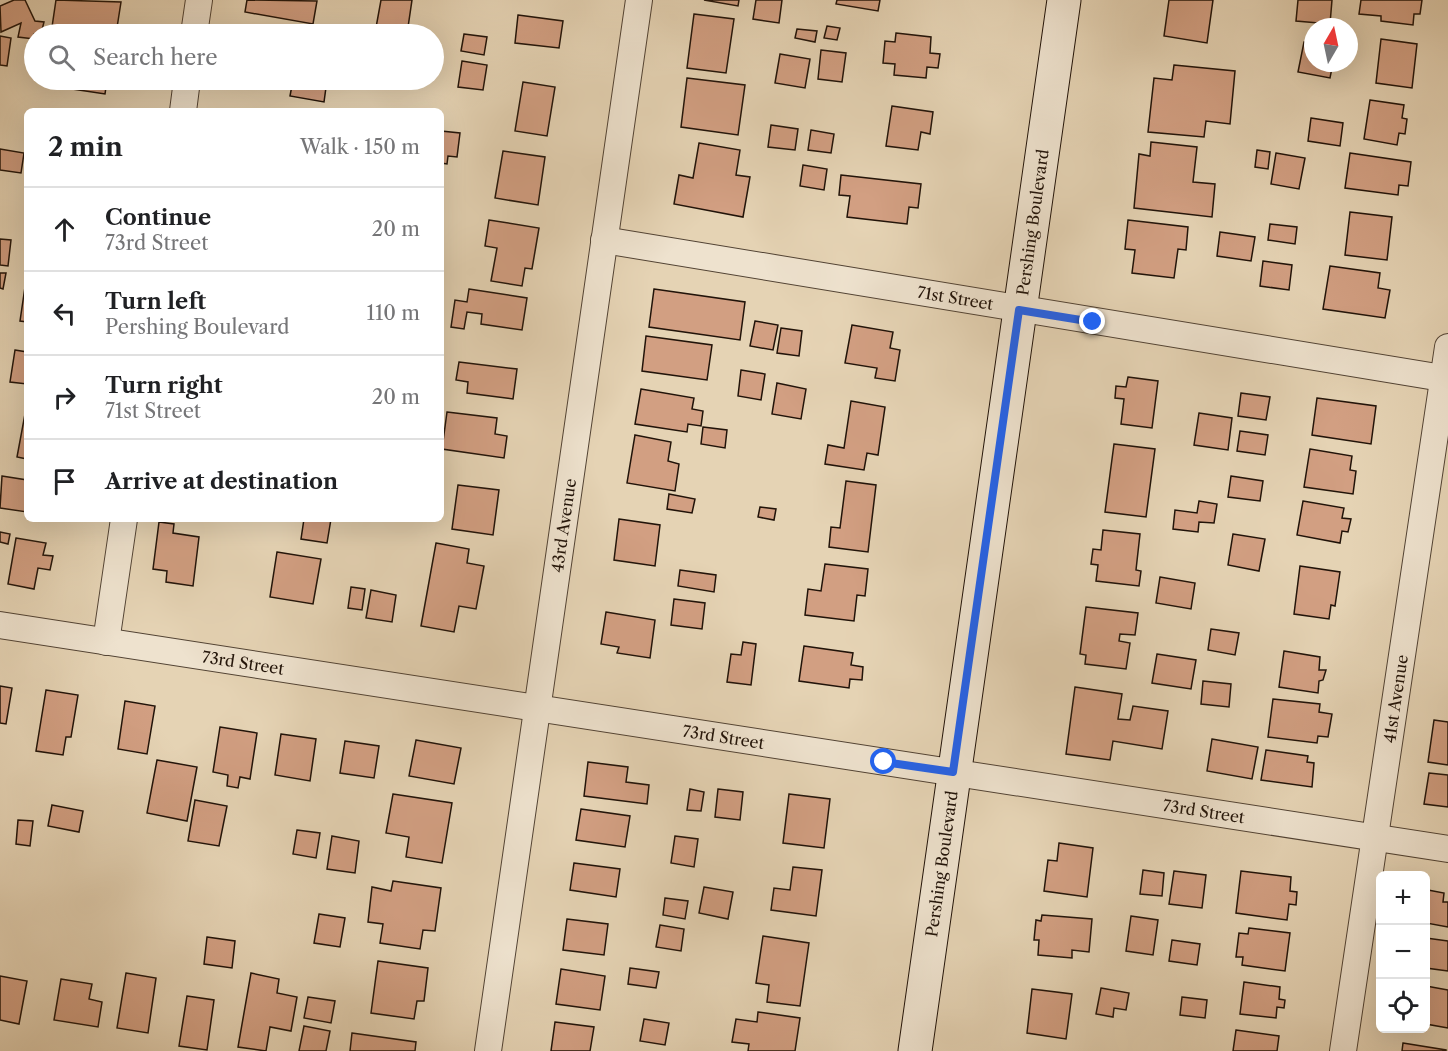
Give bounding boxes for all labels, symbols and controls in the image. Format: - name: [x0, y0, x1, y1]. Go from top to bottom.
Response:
- north arrow: [1304, 18, 1358, 72]
- search box: [24, 24, 444, 90]
- icon: search: [45, 41, 78, 74]
- text: Search here: [93, 44, 218, 71]
- text: 2 min: [48, 131, 123, 163]
- text: Walk · 150 m: [300, 135, 420, 159]
- street label: Pershing Boulevard: [1012, 147, 1053, 297]
- text: Continue: [105, 204, 211, 231]
- icon: ahead: [48, 213, 81, 246]
- text: 20 m: [372, 217, 420, 241]
- text: 73rd Street: [105, 231, 208, 255]
- street label: 71st Street: [916, 282, 995, 314]
- text: Turn left: [105, 288, 206, 315]
- icon: left: [48, 297, 81, 330]
- text: 110 m: [367, 301, 420, 325]
- route end: [1079, 308, 1105, 334]
- text: Pershing Boulevard: [105, 315, 290, 339]
- text: Turn right: [105, 372, 223, 399]
- icon: right: [48, 381, 81, 414]
- text: 20 m: [372, 385, 420, 409]
- text: 71st Street: [105, 399, 201, 423]
- icon: arrive: [48, 465, 81, 498]
- text: Arrive at destination: [105, 468, 338, 495]
- street label: 43rd Avenue: [547, 477, 580, 574]
- street label: 73rd Street: [201, 646, 286, 679]
- street label: 41st Avenue: [1379, 653, 1412, 744]
- street label: 73rd Street: [681, 721, 766, 753]
- route start: [870, 748, 896, 774]
- street label: Pershing Boulevard: [921, 789, 962, 938]
- street label: 73rd Street: [1161, 795, 1246, 827]
- map controls: [1376, 871, 1430, 1033]
- button: +: [1376, 871, 1430, 925]
- button: −: [1376, 925, 1430, 979]
- button: locate: [1376, 979, 1430, 1033]

